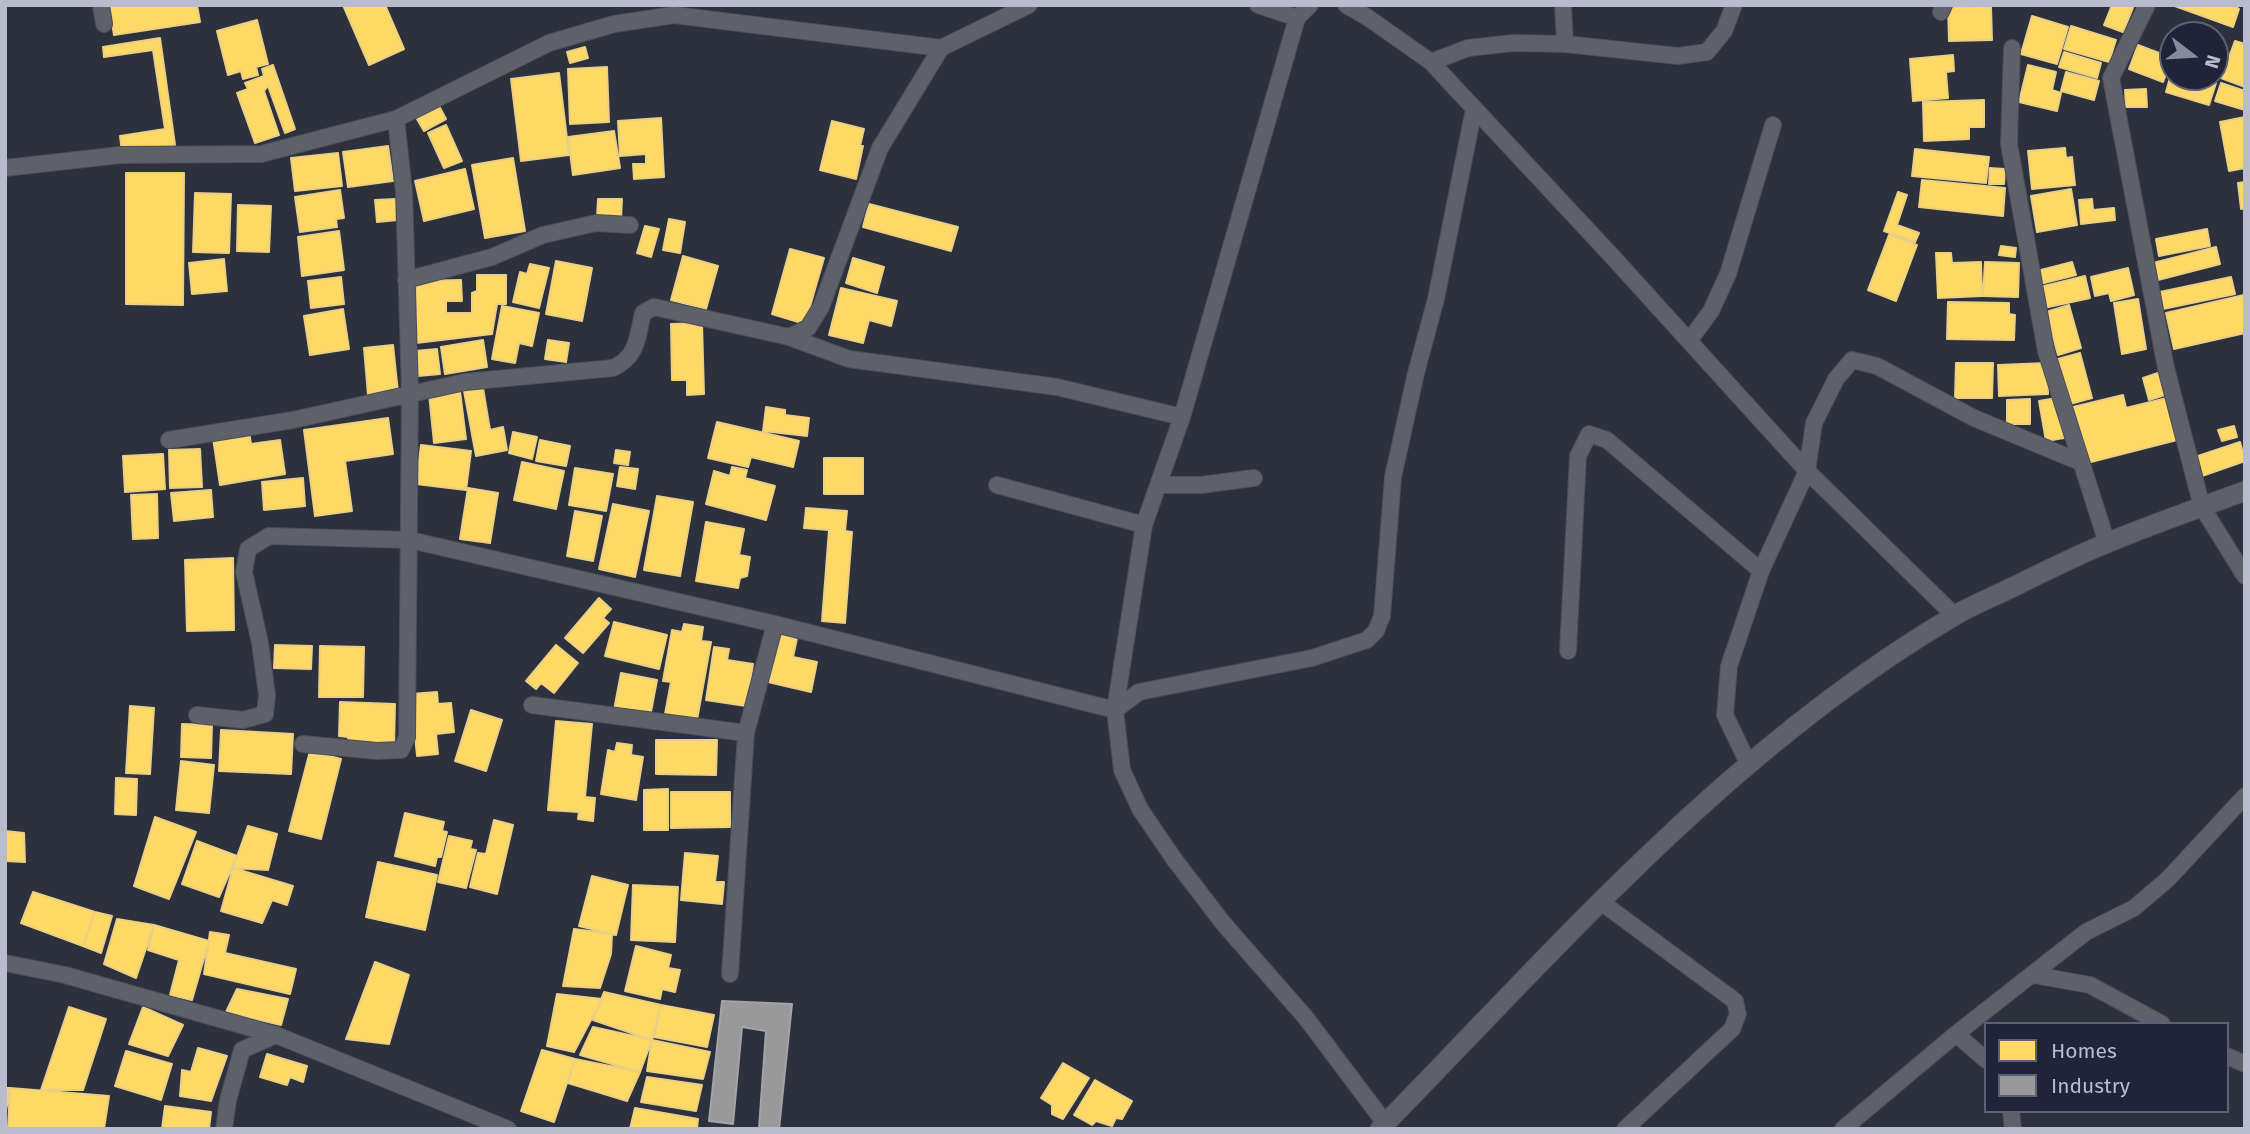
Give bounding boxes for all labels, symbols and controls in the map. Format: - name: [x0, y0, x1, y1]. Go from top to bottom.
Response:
- north arrow: [2159, 21, 2229, 91]
- text: N: [2200, 52, 2225, 71]
- legend: [1984, 1022, 2229, 1113]
- text: Homes: [2051, 1038, 2117, 1064]
- text: Industry: [2051, 1073, 2130, 1099]

